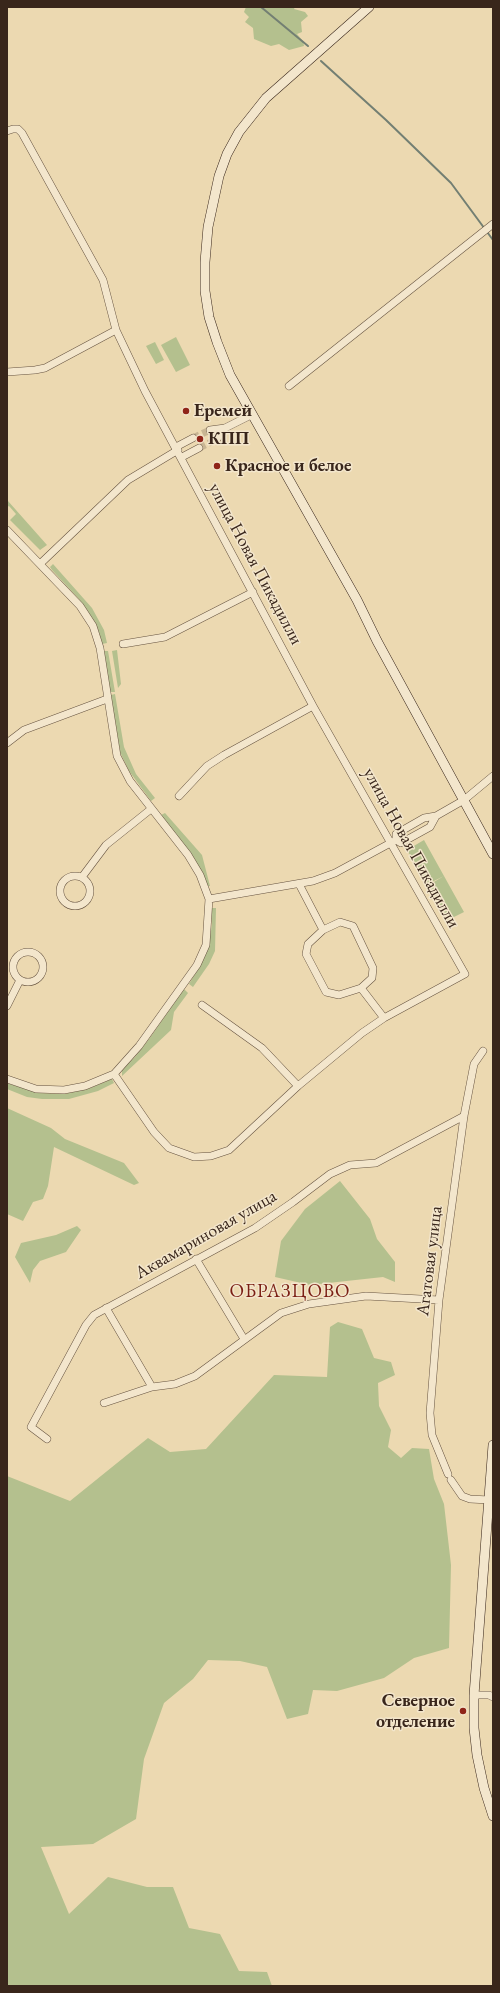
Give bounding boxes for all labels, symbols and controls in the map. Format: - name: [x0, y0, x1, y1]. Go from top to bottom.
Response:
- place label: Еремей: [194, 400, 252, 422]
- marker: Еремей: [181, 406, 191, 416]
- place label: КПП: [208, 428, 249, 450]
- marker: КПП: [195, 434, 205, 444]
- place label: Красное и белое: [225, 455, 351, 477]
- marker: Красное и белое: [212, 461, 222, 471]
- street label: улица Новая Пикадилли: [203, 479, 307, 649]
- street label: улица Новая Пикадилли: [358, 764, 464, 932]
- street label: Аквамариновая улица: [131, 1186, 281, 1284]
- street label: Агатовая улица: [413, 1205, 447, 1317]
- district label: ОБРАЗЦОВО: [229, 1281, 351, 1303]
- place label: Северное отделение: [376, 1690, 455, 1732]
- marker: Северное отделение: [458, 1706, 468, 1716]

